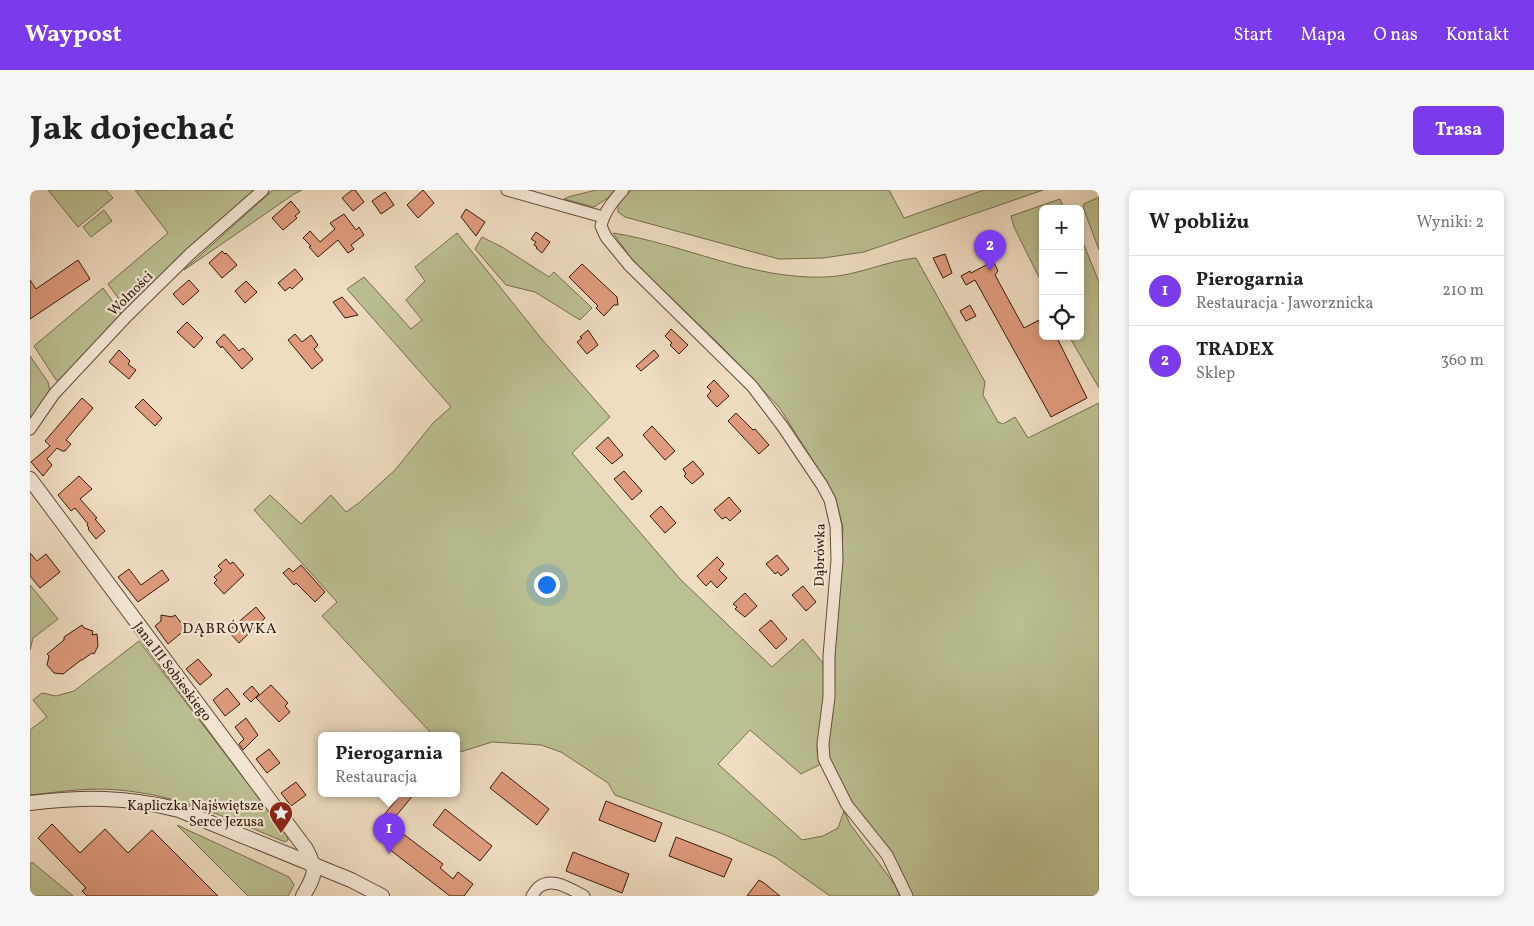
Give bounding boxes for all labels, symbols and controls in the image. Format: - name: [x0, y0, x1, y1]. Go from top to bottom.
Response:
- text: Waypost: [25, 18, 122, 52]
- text: Start: [1234, 23, 1273, 48]
- text: Mapa: [1301, 23, 1346, 48]
- text: O nas: [1374, 23, 1418, 48]
- text: Kontakt: [1446, 23, 1509, 48]
- text: Jak dojechać: [30, 106, 234, 154]
- button: Trasa: [1413, 106, 1504, 155]
- map controls: [1039, 205, 1084, 340]
- button: +: [1039, 205, 1084, 250]
- text: W pobliżu: [1149, 208, 1249, 237]
- text: Wyniki: 2: [1416, 212, 1484, 234]
- pin: 2: [974, 230, 1006, 271]
- button: −: [1039, 250, 1084, 295]
- street label: Wolności: [104, 267, 158, 321]
- text: Pierogarnia: [1196, 267, 1304, 293]
- text: 1: [1162, 280, 1168, 302]
- text: 210 m: [1442, 280, 1484, 302]
- text: Restauracja · Jaworznicka: [1196, 293, 1374, 315]
- button: locate: [1039, 295, 1084, 340]
- text: TRADEX: [1196, 337, 1274, 363]
- text: 2: [1161, 350, 1169, 372]
- text: 360 m: [1441, 350, 1484, 372]
- text: Sklep: [1196, 363, 1235, 385]
- street label: Dąbrówka: [810, 523, 831, 587]
- your location: [534, 572, 560, 598]
- street label: Jana III Sobieskiego: [128, 618, 215, 726]
- district label: DĄBRÓWKA: [182, 619, 278, 640]
- popup: [318, 732, 460, 797]
- text: Pierogarnia: [335, 741, 443, 767]
- text: Restauracja: [335, 767, 417, 789]
- place label: Kapliczka Najświętsze Serce Jezusa: [127, 797, 264, 832]
- place icon: Kapliczka Najświętsze Serce Jezusa: [268, 800, 294, 834]
- pin: 1: [373, 813, 405, 854]

